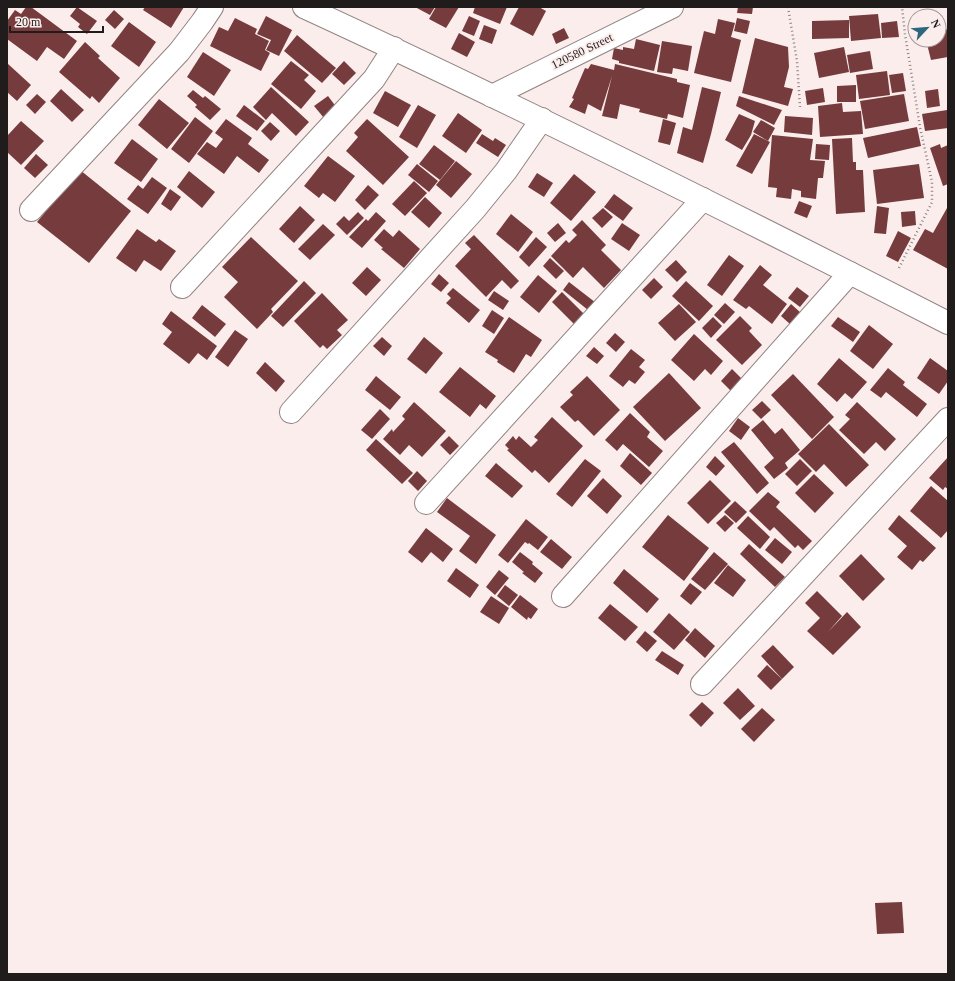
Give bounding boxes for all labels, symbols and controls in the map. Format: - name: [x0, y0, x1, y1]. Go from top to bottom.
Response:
- scale bar: [10, 8, 103, 34]
- north arrow: [907, 8, 947, 48]
- text: 20 m: [16, 15, 41, 29]
- text: N: [929, 17, 943, 30]
- street label: 120580 Street: [549, 30, 616, 72]

